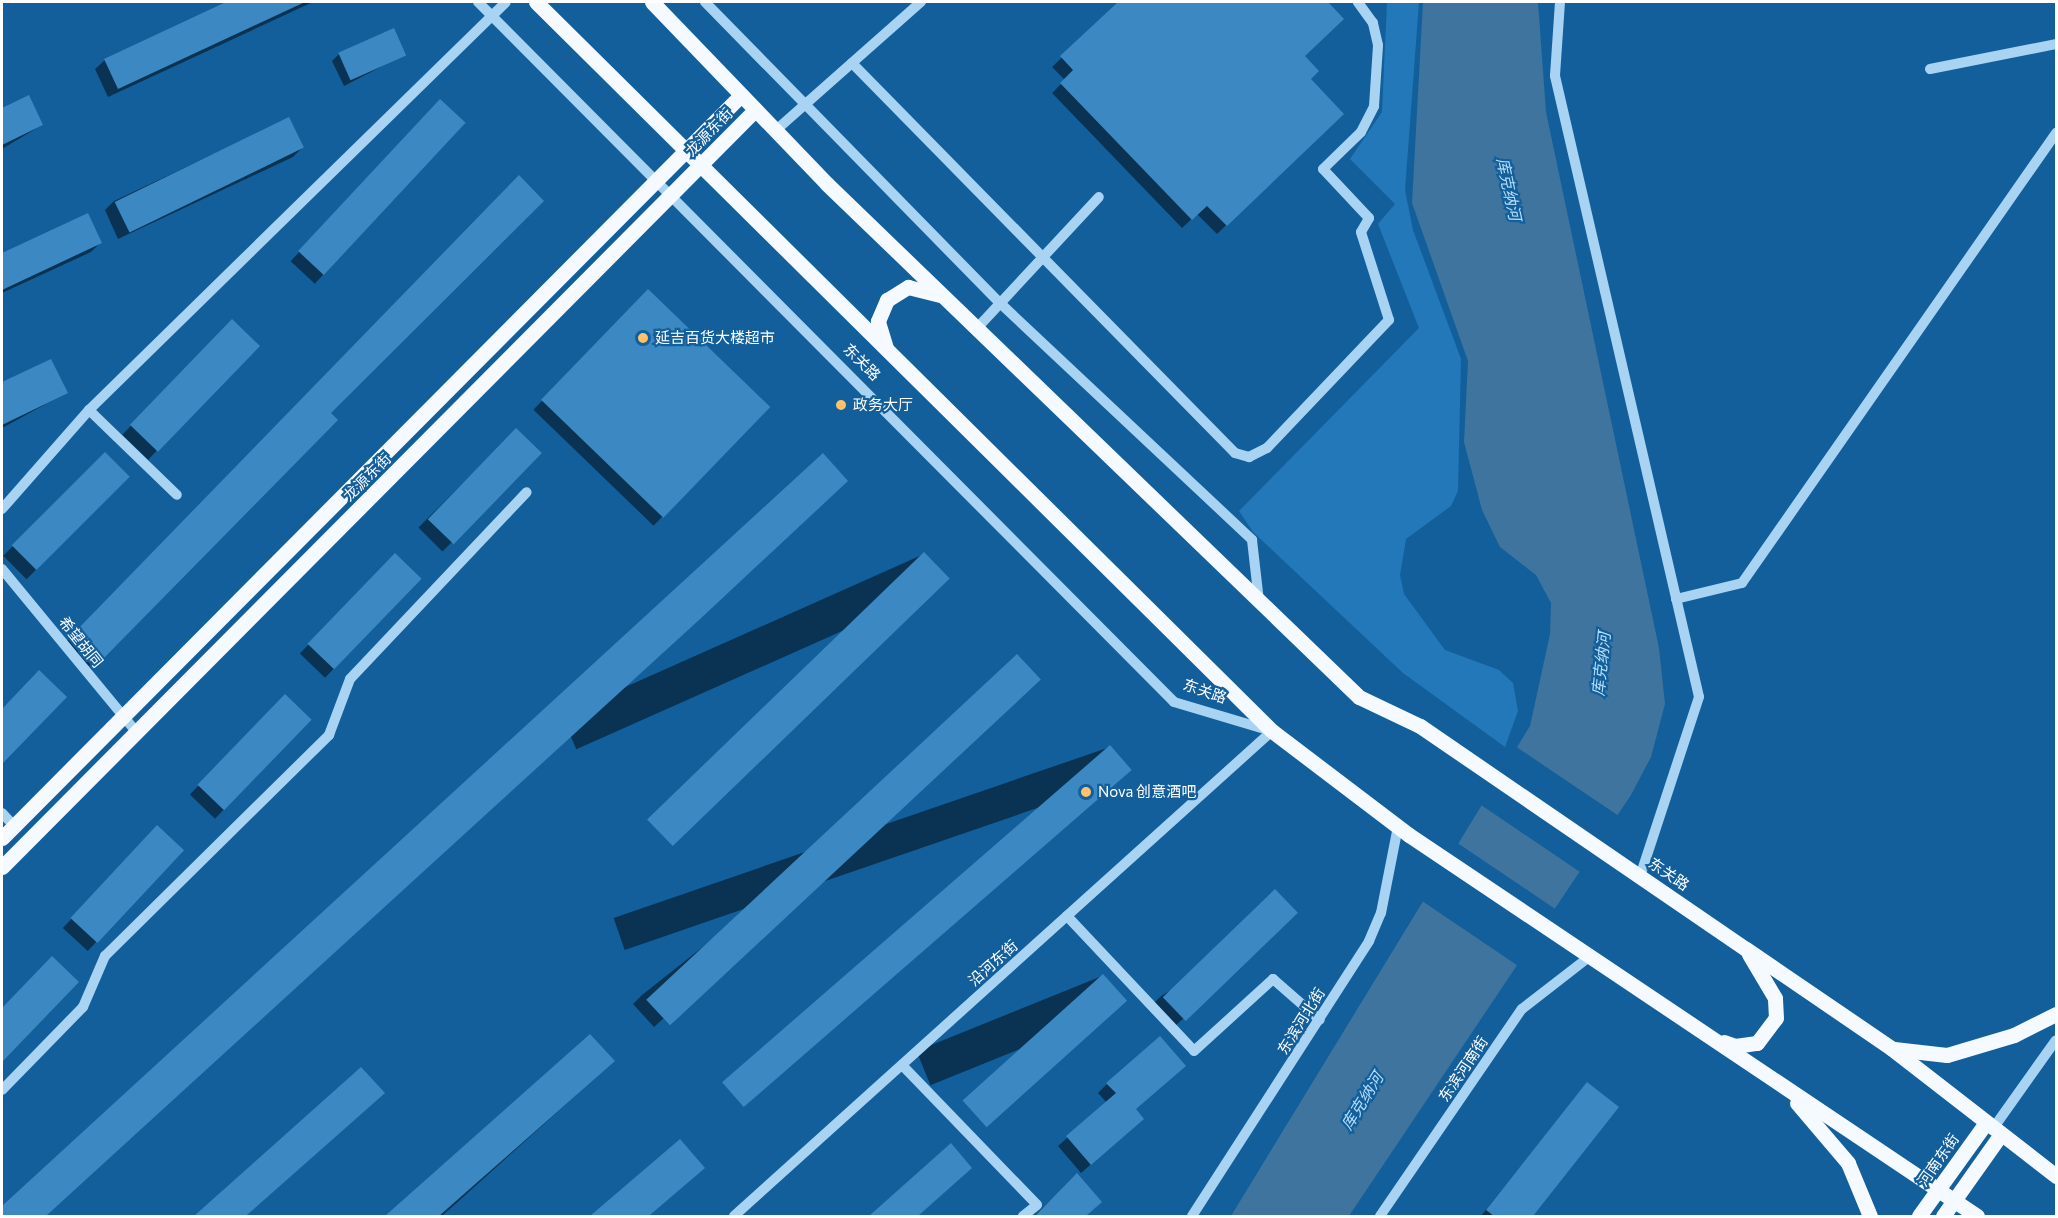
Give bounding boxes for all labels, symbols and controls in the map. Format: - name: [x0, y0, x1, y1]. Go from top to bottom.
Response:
- street label: 龙源东街: [682, 104, 736, 160]
- water label: 库克纳河: [1493, 156, 1525, 222]
- place label: 延吉百货大楼超市: [655, 329, 775, 347]
- marker: 延吉百货大楼超市: [636, 331, 650, 345]
- street label: 东关路: [840, 340, 884, 384]
- place label: 政务大厅: [853, 396, 913, 414]
- marker: 政务大厅: [834, 398, 848, 412]
- street label: 龙源东街: [339, 449, 395, 505]
- street label: 希望胡同: [55, 613, 107, 671]
- water label: 库克纳河: [1588, 631, 1614, 697]
- street label: 东关路: [1181, 675, 1229, 707]
- place label: Nova 创意酒吧: [1098, 783, 1196, 801]
- marker: Nova 创意酒吧: [1079, 785, 1093, 799]
- street label: 东关路: [1645, 854, 1693, 894]
- street label: 沿河东街: [965, 936, 1021, 990]
- street label: 东滨河北街: [1273, 984, 1329, 1058]
- street label: 东滨河南街: [1435, 1033, 1491, 1105]
- water label: 库克纳河: [1337, 1069, 1387, 1133]
- street label: 河南东街: [1913, 1130, 1963, 1190]

